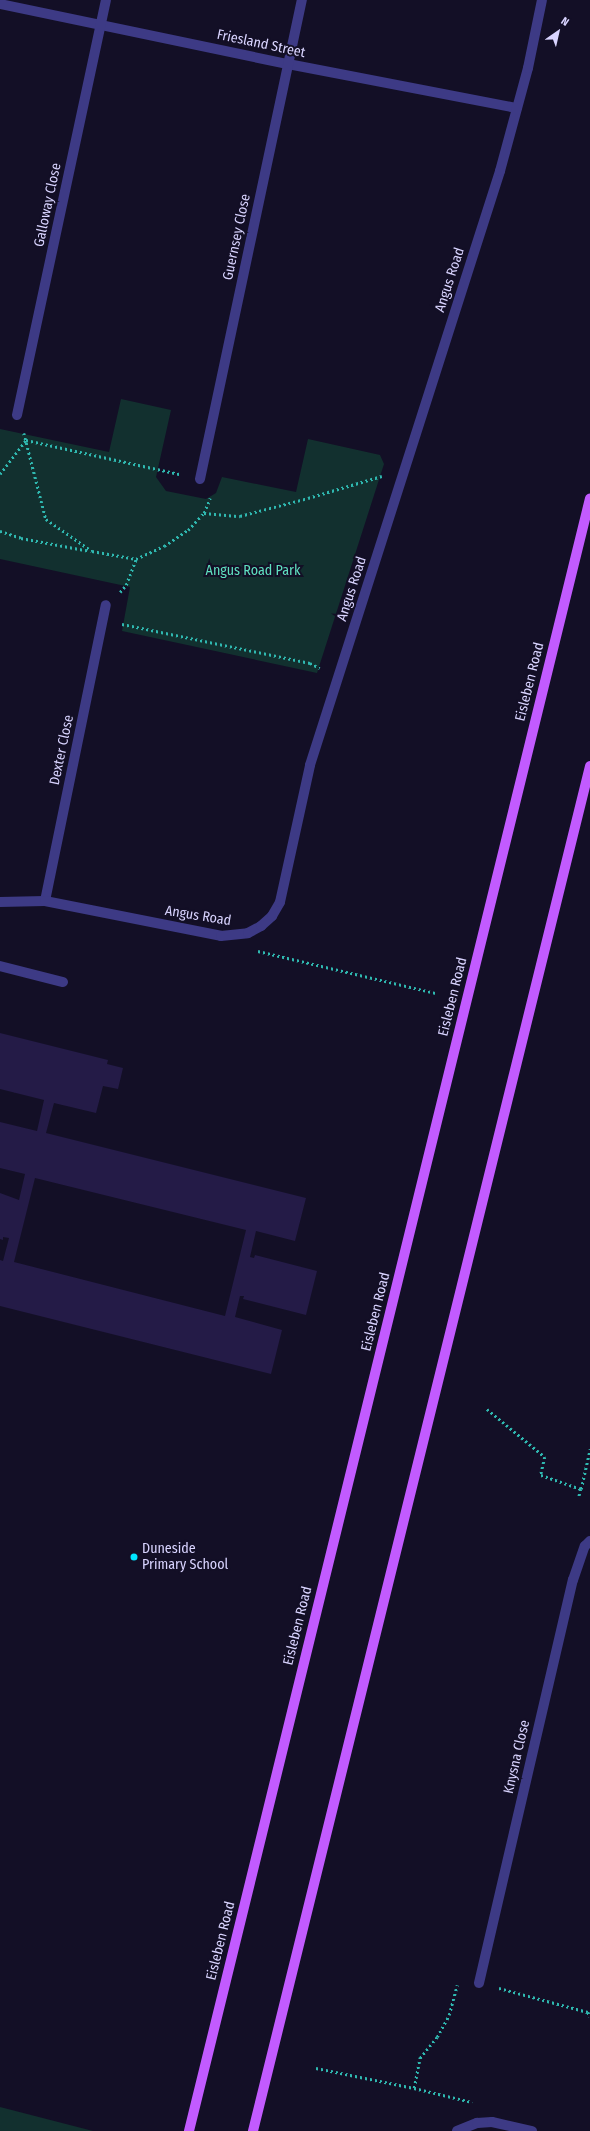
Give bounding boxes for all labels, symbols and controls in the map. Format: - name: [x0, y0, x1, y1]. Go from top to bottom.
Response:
- north arrow: [538, 12, 578, 52]
- text: N: [559, 14, 571, 29]
- street label: Friesland Street: [215, 26, 307, 62]
- street label: Galloway Close: [31, 161, 65, 249]
- street label: Guernsey Close: [220, 192, 254, 282]
- street label: Angus Road: [432, 246, 468, 314]
- street label: Angus Road: [334, 555, 370, 623]
- park label: Angus Road Park: [206, 563, 300, 579]
- street label: Eisleben Road: [512, 641, 548, 723]
- street label: Dexter Close: [46, 713, 78, 787]
- street label: Angus Road: [164, 902, 232, 930]
- street label: Eisleben Road: [435, 956, 471, 1038]
- street label: Eisleben Road: [358, 1271, 394, 1353]
- place label: Duneside Primary School: [142, 1541, 228, 1574]
- marker: Duneside Primary School: [129, 1552, 139, 1562]
- street label: Eisleben Road: [280, 1585, 316, 1667]
- street label: Knysna Close: [500, 1718, 534, 1796]
- street label: Eisleben Road: [203, 1900, 239, 1982]

